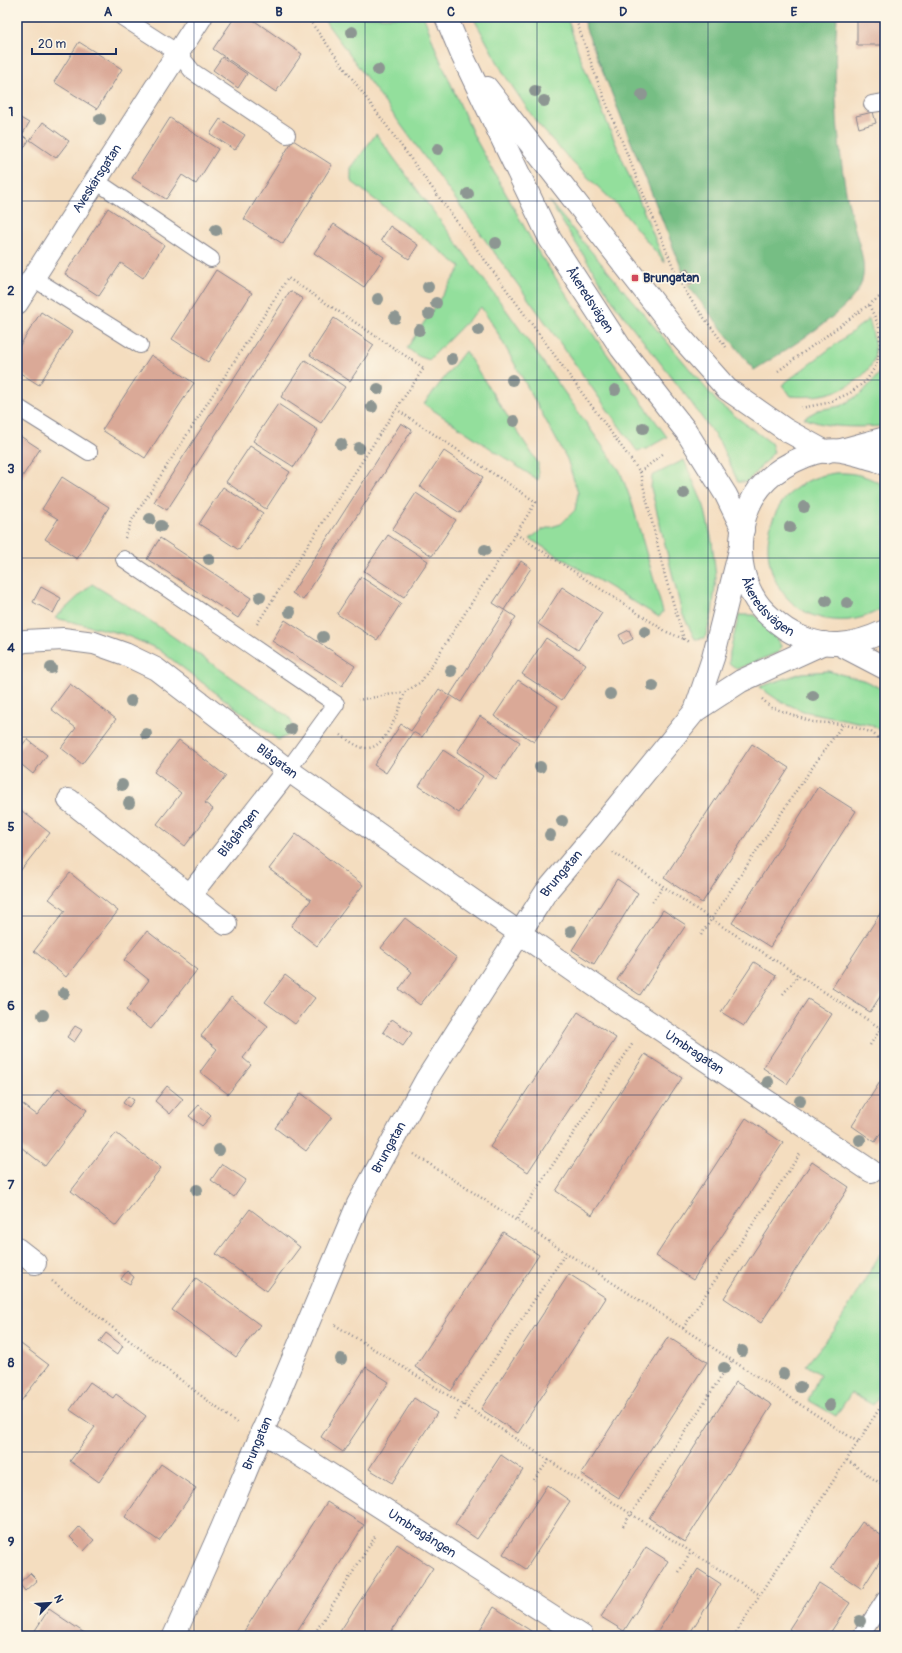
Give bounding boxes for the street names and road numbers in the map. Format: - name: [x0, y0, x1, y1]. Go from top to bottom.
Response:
- street label: Aveskärsgatan: [69, 141, 125, 216]
- street label: Åkeredsvägen: [562, 264, 617, 336]
- street label: Åkeredsvägen: [738, 575, 797, 640]
- street label: Blågatan: [253, 741, 301, 782]
- street label: Blågången: [215, 805, 263, 861]
- street label: Brungatan: [537, 847, 586, 900]
- street label: Umbragatan: [662, 1027, 727, 1078]
- street label: Brungatan: [368, 1119, 410, 1176]
- street label: Brungatan: [239, 1414, 276, 1472]
- street label: Umbragången: [385, 1506, 459, 1561]

